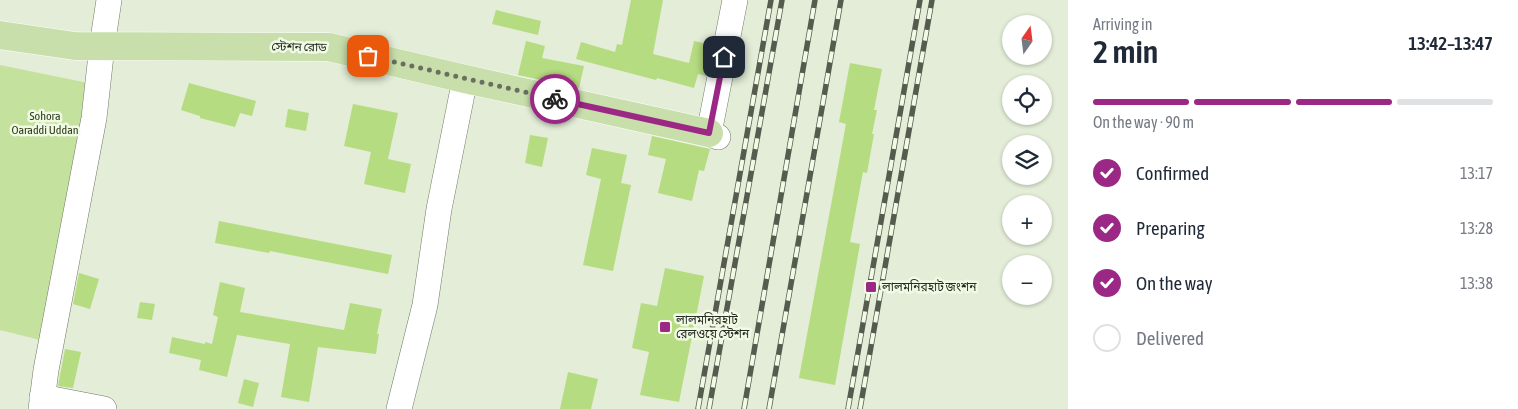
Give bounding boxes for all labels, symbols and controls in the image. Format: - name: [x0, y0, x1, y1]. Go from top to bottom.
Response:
- north arrow: [1002, 15, 1052, 65]
- map controls: [1002, 15, 1052, 305]
- text: Arriving in: [1093, 15, 1153, 33]
- text: 13:42–13:47: [1408, 32, 1493, 54]
- text: 2 min: [1093, 33, 1158, 70]
- pin: [347, 35, 389, 77]
- pin: [703, 36, 745, 78]
- street label: স্টেশন রোড: [271, 39, 327, 54]
- icon: bag: [354, 42, 382, 70]
- icon: home: [710, 43, 738, 71]
- courier: [530, 74, 580, 124]
- button: locate: [1002, 75, 1052, 125]
- icon: bike: [541, 85, 569, 113]
- park label: Sohora Oaraddi Uddan: [11, 109, 79, 137]
- text: On the way · 90 m: [1093, 113, 1194, 131]
- button: layers: [1002, 135, 1052, 185]
- icon: check: [1093, 159, 1121, 187]
- text: Confirmed: [1136, 162, 1209, 184]
- text: 13:17: [1460, 164, 1493, 182]
- button: +: [1002, 195, 1052, 245]
- icon: check: [1093, 214, 1121, 242]
- text: Preparing: [1136, 217, 1205, 239]
- text: 13:28: [1460, 219, 1493, 237]
- button: −: [1002, 255, 1052, 305]
- icon: check: [1093, 269, 1121, 297]
- text: On the way: [1136, 272, 1213, 294]
- text: 13:38: [1460, 274, 1493, 292]
- place label: লালমনিরহাট জংশন: [881, 279, 977, 294]
- marker: লালমনিরহাট জংশন: [864, 280, 878, 294]
- place label: লালমনিরহাট রেলওয়ে স্টেশন: [675, 312, 750, 341]
- marker: লালমনিরহাট রেলওয়ে স্টেশন: [658, 320, 672, 334]
- text: Delivered: [1136, 327, 1204, 349]

